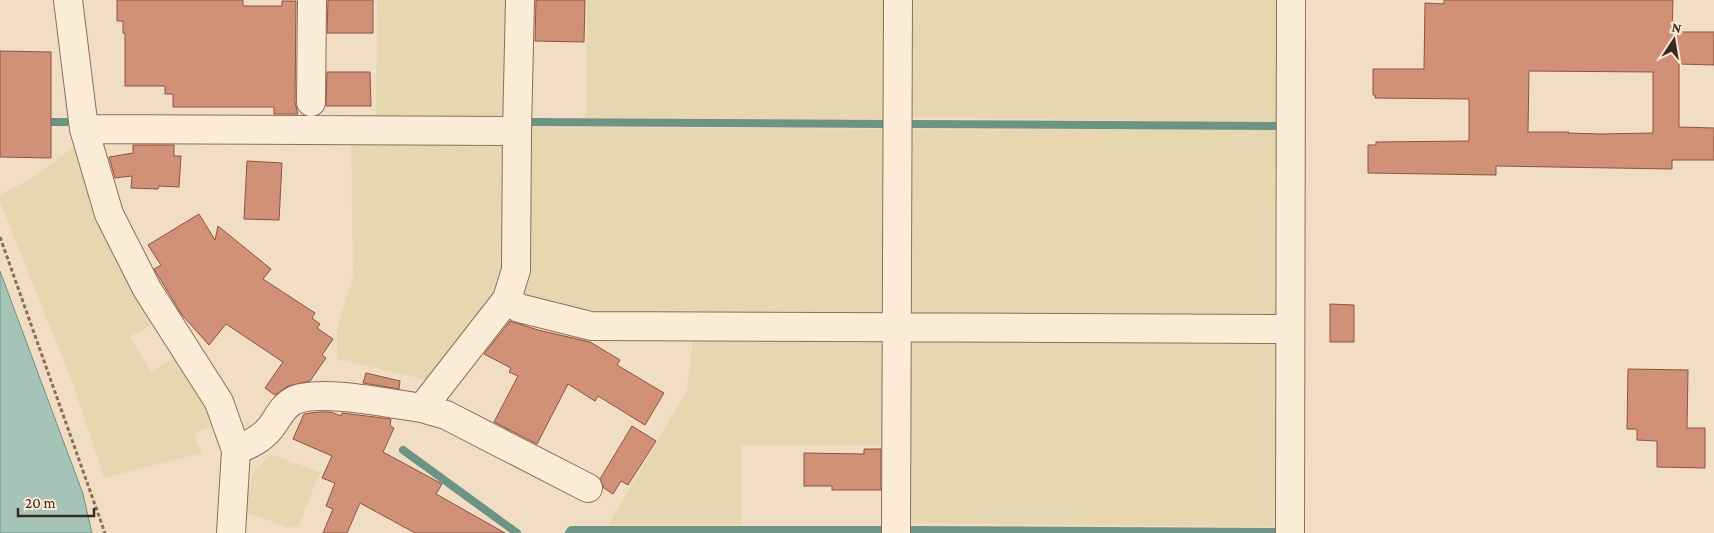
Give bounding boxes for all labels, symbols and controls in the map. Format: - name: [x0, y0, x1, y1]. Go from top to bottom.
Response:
- north arrow: [1649, 15, 1699, 65]
- text: N: [1670, 18, 1683, 36]
- scale bar: [18, 486, 94, 518]
- text: 20 m: [25, 495, 56, 511]

